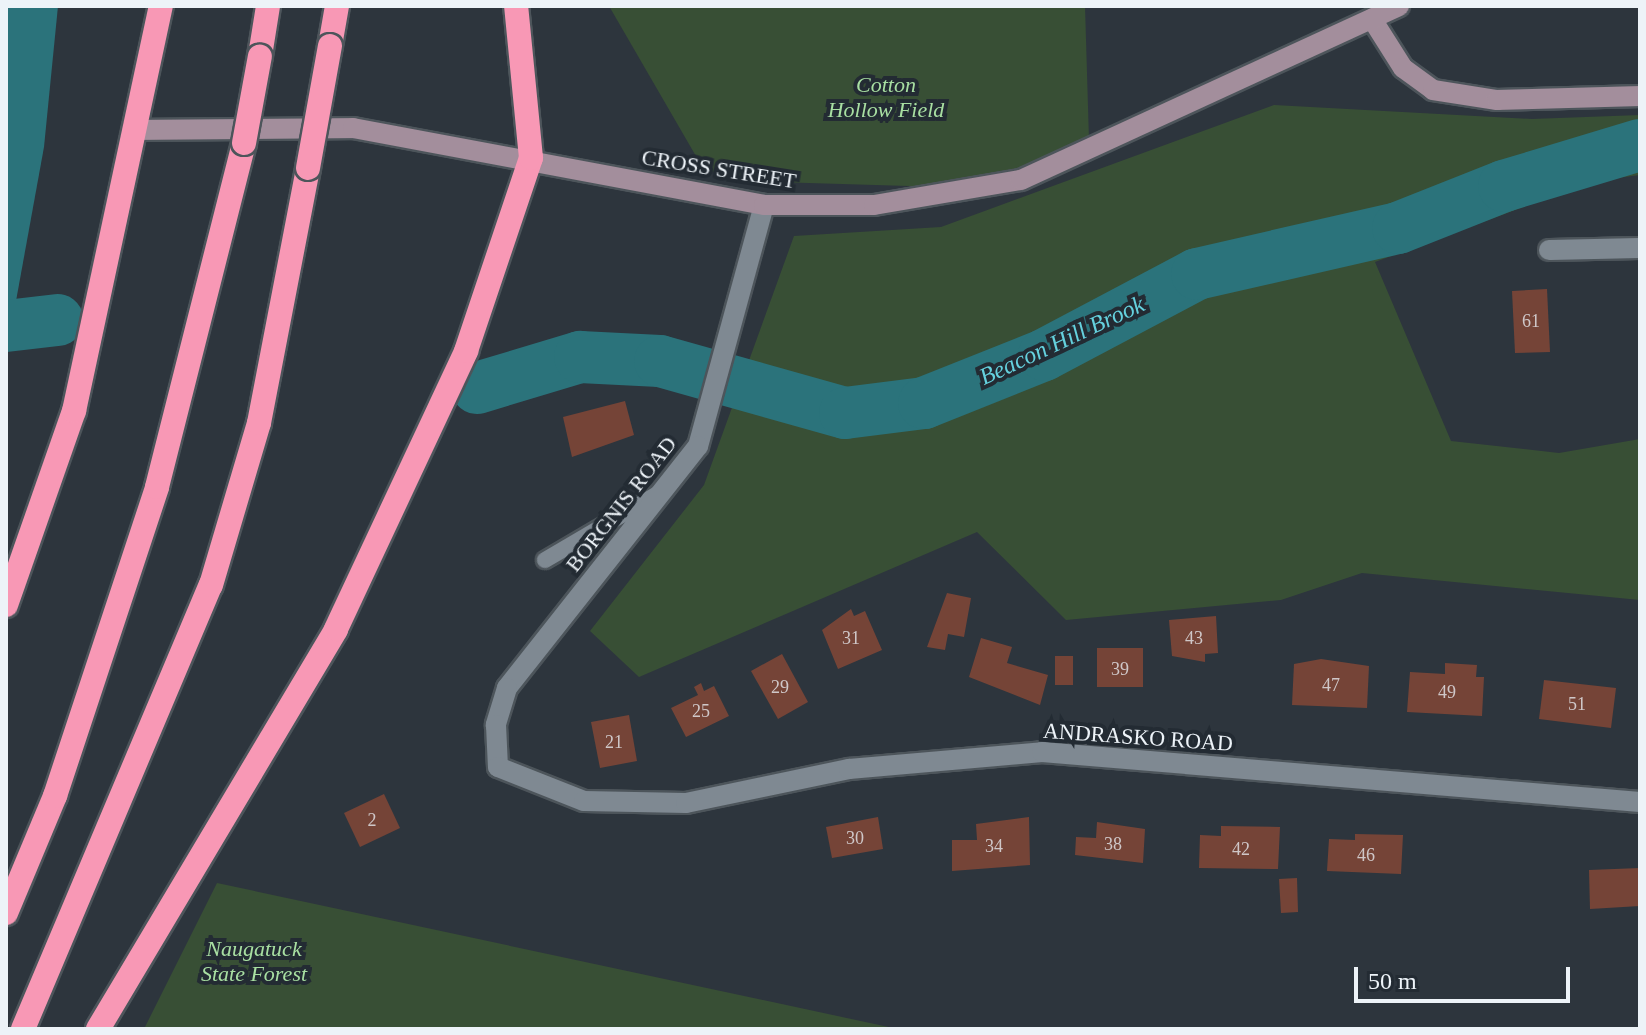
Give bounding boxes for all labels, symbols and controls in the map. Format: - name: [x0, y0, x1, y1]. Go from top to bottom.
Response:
- park label: Cotton Hollow Field: [828, 71, 944, 122]
- street label: CROSS STREET: [640, 144, 798, 194]
- water label: Beacon Hill Brook: [975, 290, 1149, 392]
- house number: 61: [1522, 310, 1540, 332]
- street label: BORGNIS ROAD: [560, 431, 682, 577]
- house number: 31: [842, 627, 860, 649]
- house number: 43: [1185, 627, 1203, 649]
- house number: 39: [1111, 658, 1129, 680]
- house number: 47: [1322, 674, 1340, 696]
- house number: 29: [771, 676, 789, 698]
- house number: 49: [1438, 681, 1456, 703]
- house number: 51: [1568, 693, 1586, 715]
- house number: 25: [692, 700, 710, 722]
- street label: ANDRASKO ROAD: [1042, 717, 1234, 757]
- house number: 21: [605, 731, 623, 753]
- house number: 2: [368, 809, 376, 831]
- house number: 30: [846, 827, 864, 849]
- house number: 38: [1104, 833, 1122, 855]
- house number: 34: [985, 835, 1003, 857]
- house number: 42: [1232, 838, 1250, 860]
- house number: 46: [1357, 844, 1375, 866]
- park label: Naugatuck State Forest: [201, 935, 307, 986]
- scale bar: [1358, 951, 1574, 1001]
- text: 50 m: [1368, 968, 1417, 994]

